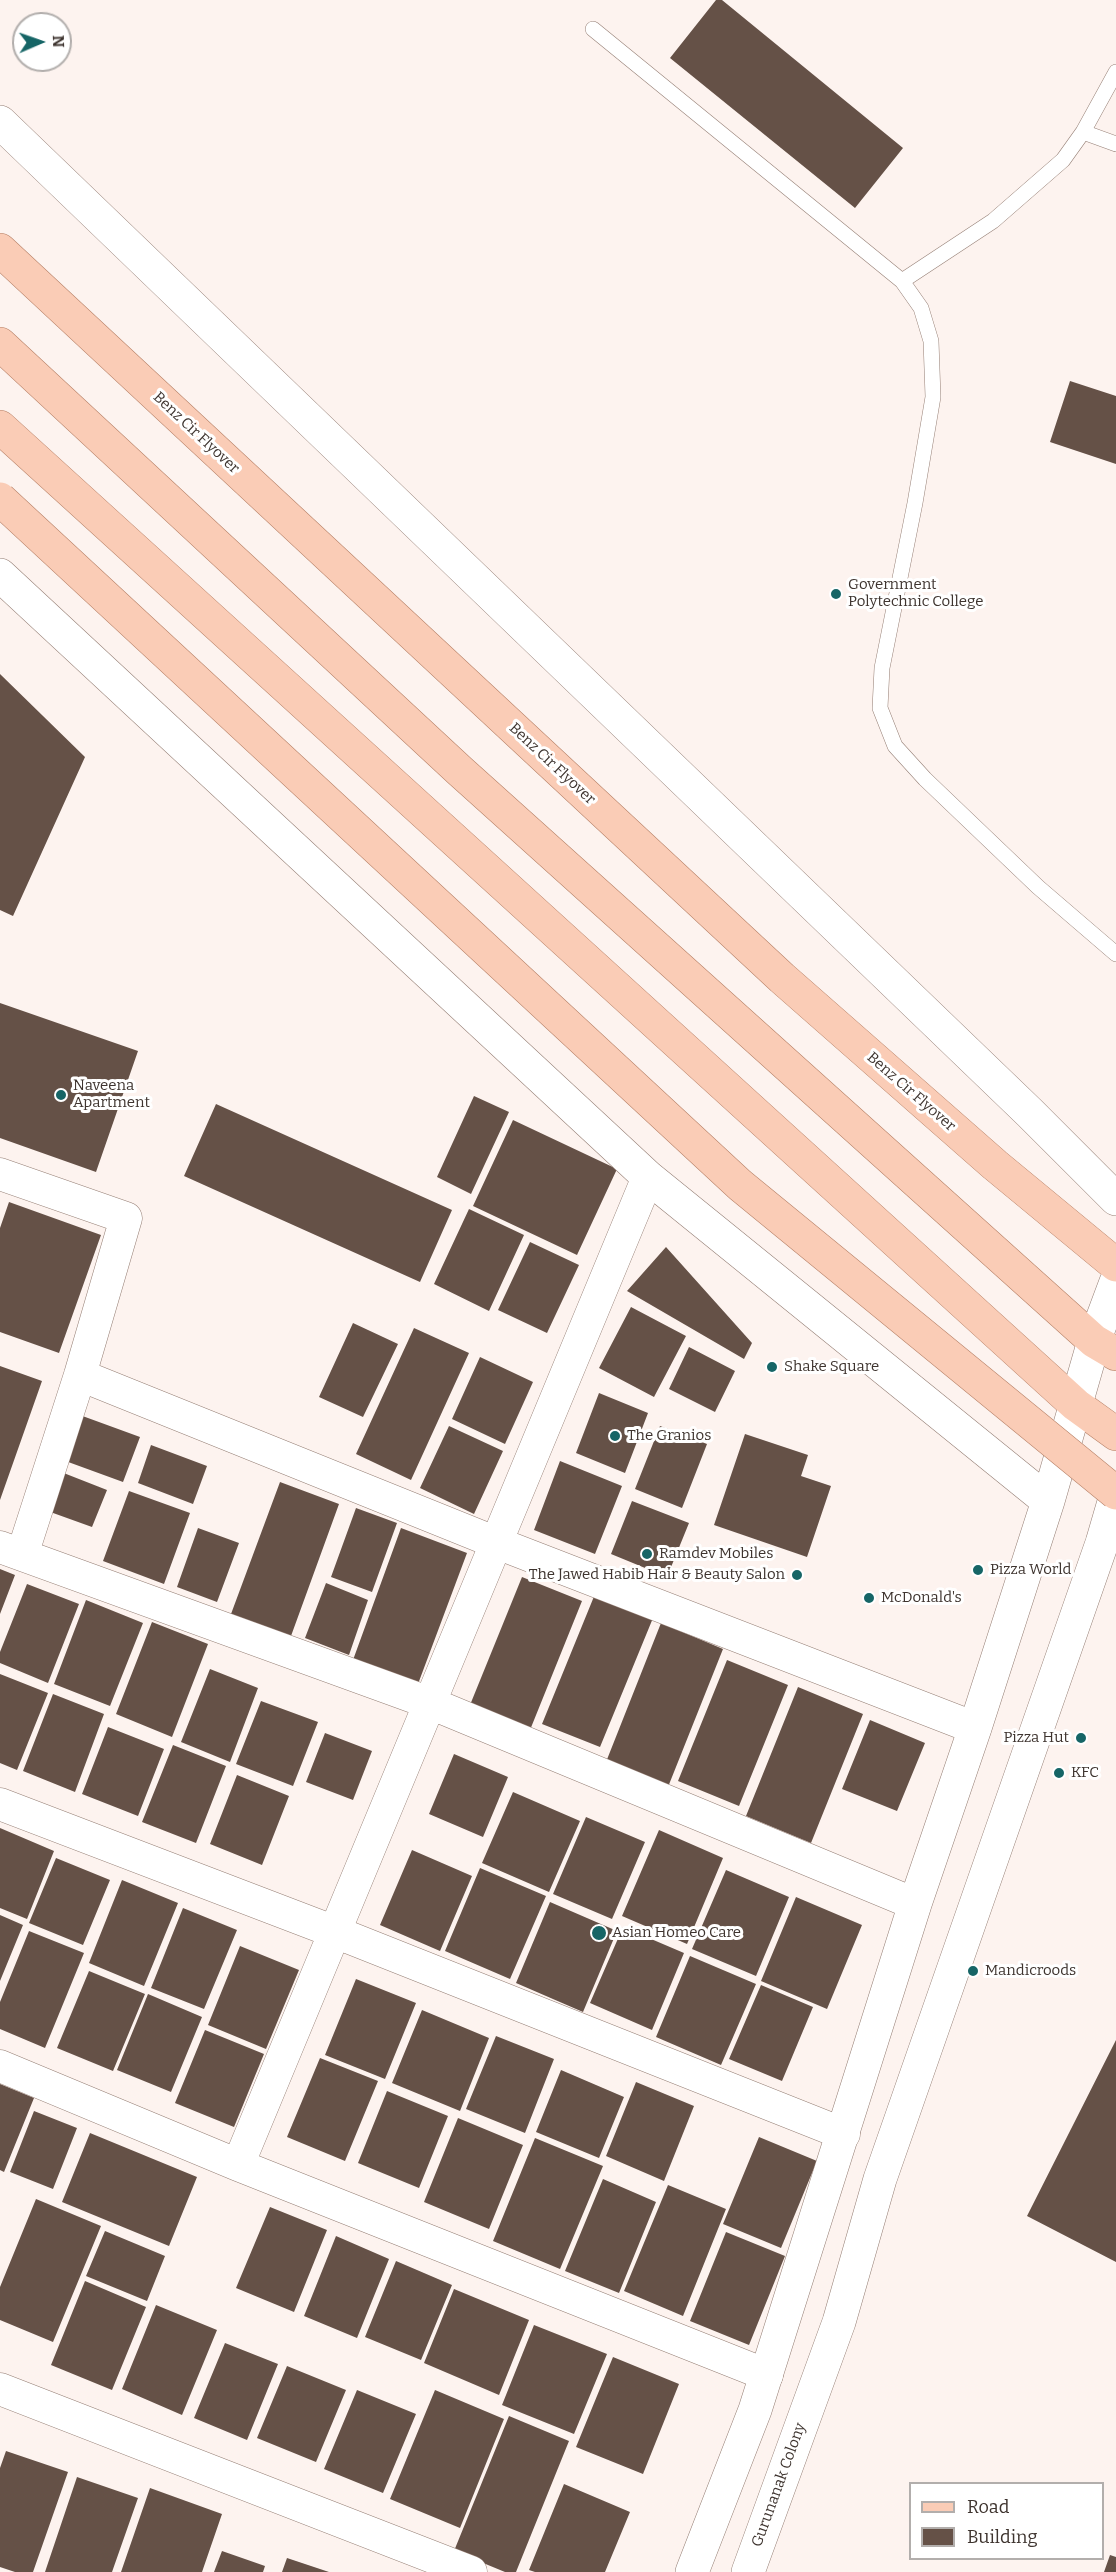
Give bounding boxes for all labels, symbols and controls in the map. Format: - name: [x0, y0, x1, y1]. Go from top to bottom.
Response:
- north arrow: [12, 12, 72, 72]
- text: N: [49, 35, 68, 48]
- street label: Benz Cir Flyover: [149, 388, 243, 478]
- place label: Government Polytechnic College: [848, 576, 983, 611]
- marker: Government Polytechnic College: [829, 587, 843, 601]
- street label: Benz Cir Flyover: [505, 719, 599, 809]
- street label: Benz Cir Flyover: [863, 1049, 959, 1135]
- place label: Naveena Apartment: [73, 1077, 150, 1112]
- marker: Naveena Apartment: [54, 1088, 68, 1102]
- place label: Shake Square: [784, 1358, 879, 1376]
- marker: Shake Square: [765, 1360, 779, 1374]
- place label: The Granios: [627, 1427, 711, 1445]
- marker: The Granios: [608, 1429, 622, 1443]
- place label: Ramdev Mobiles: [659, 1545, 773, 1563]
- marker: Ramdev Mobiles: [640, 1547, 654, 1561]
- place label: Pizza World: [990, 1561, 1071, 1579]
- marker: Pizza World: [971, 1563, 985, 1577]
- place label: The Jawed Habib Hair & Beauty Salon: [529, 1566, 785, 1584]
- marker: The Jawed Habib Hair & Beauty Salon: [790, 1568, 804, 1582]
- place label: McDonald's: [881, 1589, 962, 1607]
- marker: McDonald's: [862, 1591, 876, 1605]
- place label: Pizza Hut: [1003, 1729, 1069, 1747]
- marker: Pizza Hut: [1074, 1731, 1088, 1745]
- place label: KFC: [1071, 1764, 1099, 1782]
- marker: KFC: [1052, 1766, 1066, 1780]
- marker: Asian Homeo Care: [590, 1924, 608, 1942]
- place label: Asian Homeo Care: [612, 1924, 741, 1942]
- place label: Mandicroods: [985, 1962, 1076, 1980]
- marker: Mandicroods: [966, 1964, 980, 1978]
- street label: Gurunanak Colony: [748, 2420, 810, 2550]
- legend: [909, 2482, 1104, 2560]
- text: Road: [967, 2496, 1009, 2518]
- text: Building: [967, 2526, 1038, 2548]

